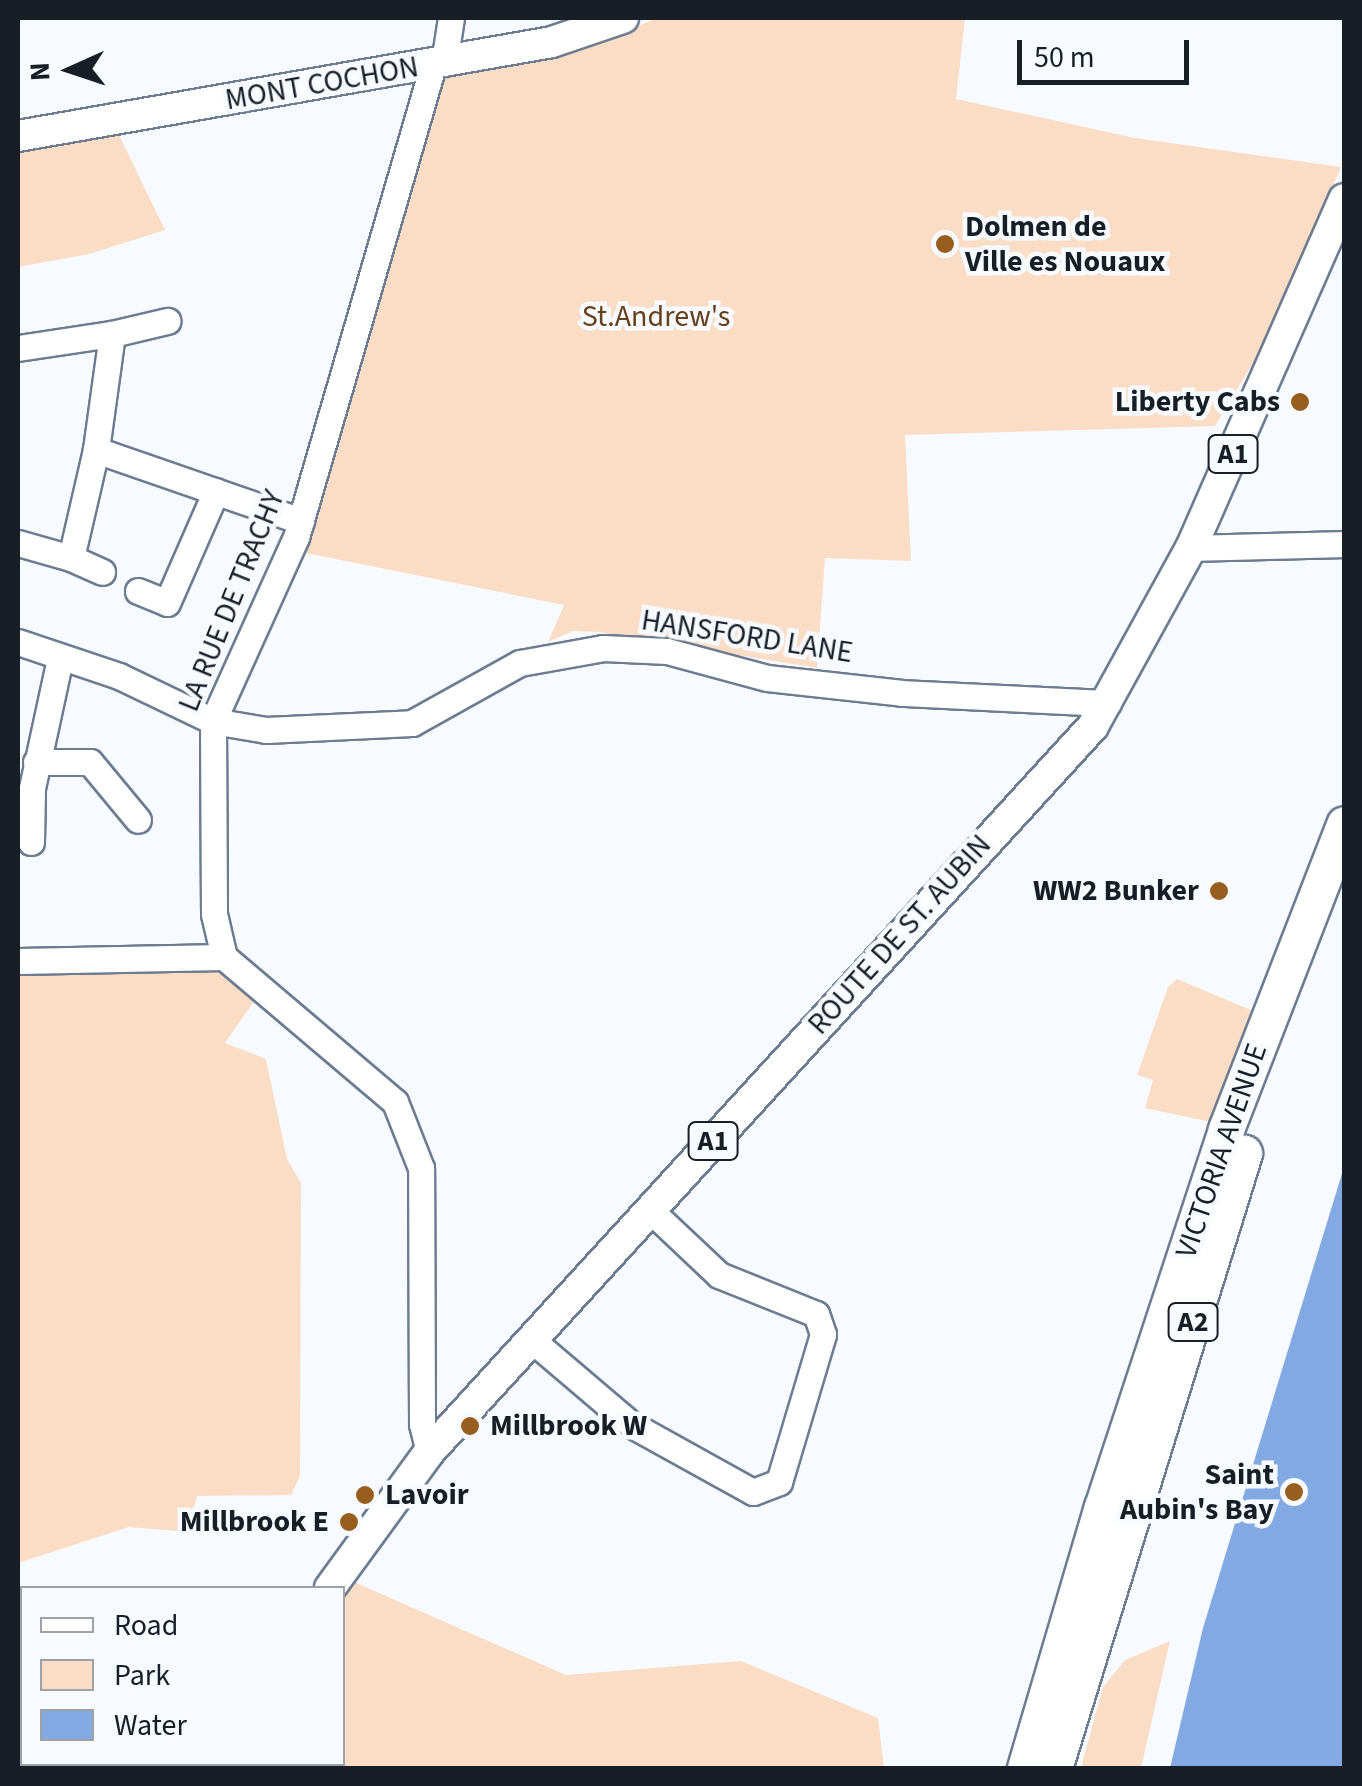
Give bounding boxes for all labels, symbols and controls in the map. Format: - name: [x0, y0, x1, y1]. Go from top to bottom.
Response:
- north arrow: [20, 20, 120, 120]
- scale bar: [1022, 20, 1194, 82]
- text: 50 m: [1034, 36, 1095, 79]
- street label: MONT COCHON: [223, 49, 421, 119]
- text: N: [20, 61, 61, 82]
- place label: Dolmen de Ville es Nouaux: [965, 209, 1165, 280]
- marker: Dolmen de Ville es Nouaux: [934, 233, 956, 255]
- park label: St.Andrew's: [582, 299, 730, 335]
- place label: Liberty Cabs: [1115, 384, 1280, 420]
- marker: Liberty Cabs: [1289, 391, 1311, 413]
- road number: A1: [1206, 431, 1260, 477]
- street label: LA RUE DE TRACHY: [171, 485, 293, 717]
- street label: HANSFORD LANE: [639, 603, 855, 671]
- street label: ROUTE DE ST. AUBIN: [801, 828, 999, 1042]
- place label: WW2 Bunker: [1033, 873, 1199, 909]
- marker: WW2 Bunker: [1208, 880, 1230, 902]
- street label: VICTORIA AVENUE: [1168, 1039, 1276, 1263]
- road number: A1: [686, 1118, 740, 1164]
- road number: A2: [1166, 1299, 1220, 1345]
- place label: Millbrook W: [490, 1408, 647, 1444]
- marker: Millbrook W: [459, 1415, 481, 1437]
- place label: Saint Aubin's Bay: [1120, 1457, 1274, 1528]
- place label: Lavoir: [385, 1477, 469, 1513]
- marker: Saint Aubin's Bay: [1283, 1481, 1305, 1503]
- marker: Lavoir: [354, 1484, 376, 1506]
- place label: Millbrook E: [180, 1504, 329, 1540]
- marker: Millbrook E: [338, 1511, 360, 1533]
- legend: [20, 1586, 345, 1766]
- text: Road: [114, 1604, 178, 1647]
- text: Park: [114, 1654, 170, 1697]
- text: Water: [114, 1704, 187, 1747]

